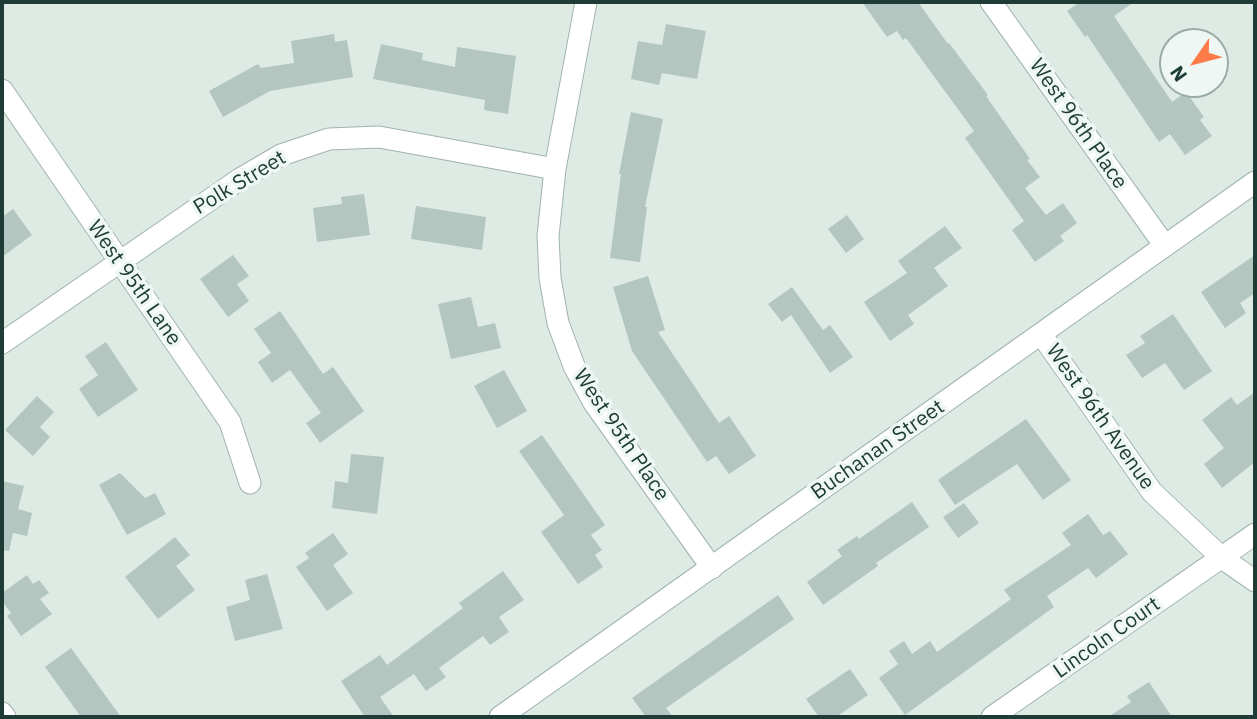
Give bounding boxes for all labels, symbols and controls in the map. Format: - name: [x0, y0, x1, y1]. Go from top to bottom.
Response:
- north arrow: [1159, 28, 1229, 98]
- street label: West 96th Place: [1024, 54, 1132, 194]
- text: N: [1165, 61, 1192, 86]
- street label: Polk Street: [189, 146, 291, 220]
- street label: West 95th Lane: [82, 216, 186, 350]
- street label: West 96th Avenue: [1040, 339, 1160, 495]
- street label: West 95th Place: [568, 364, 674, 506]
- street label: Buchanan Street: [806, 395, 950, 505]
- street label: Lincoln Court: [1049, 592, 1165, 684]

